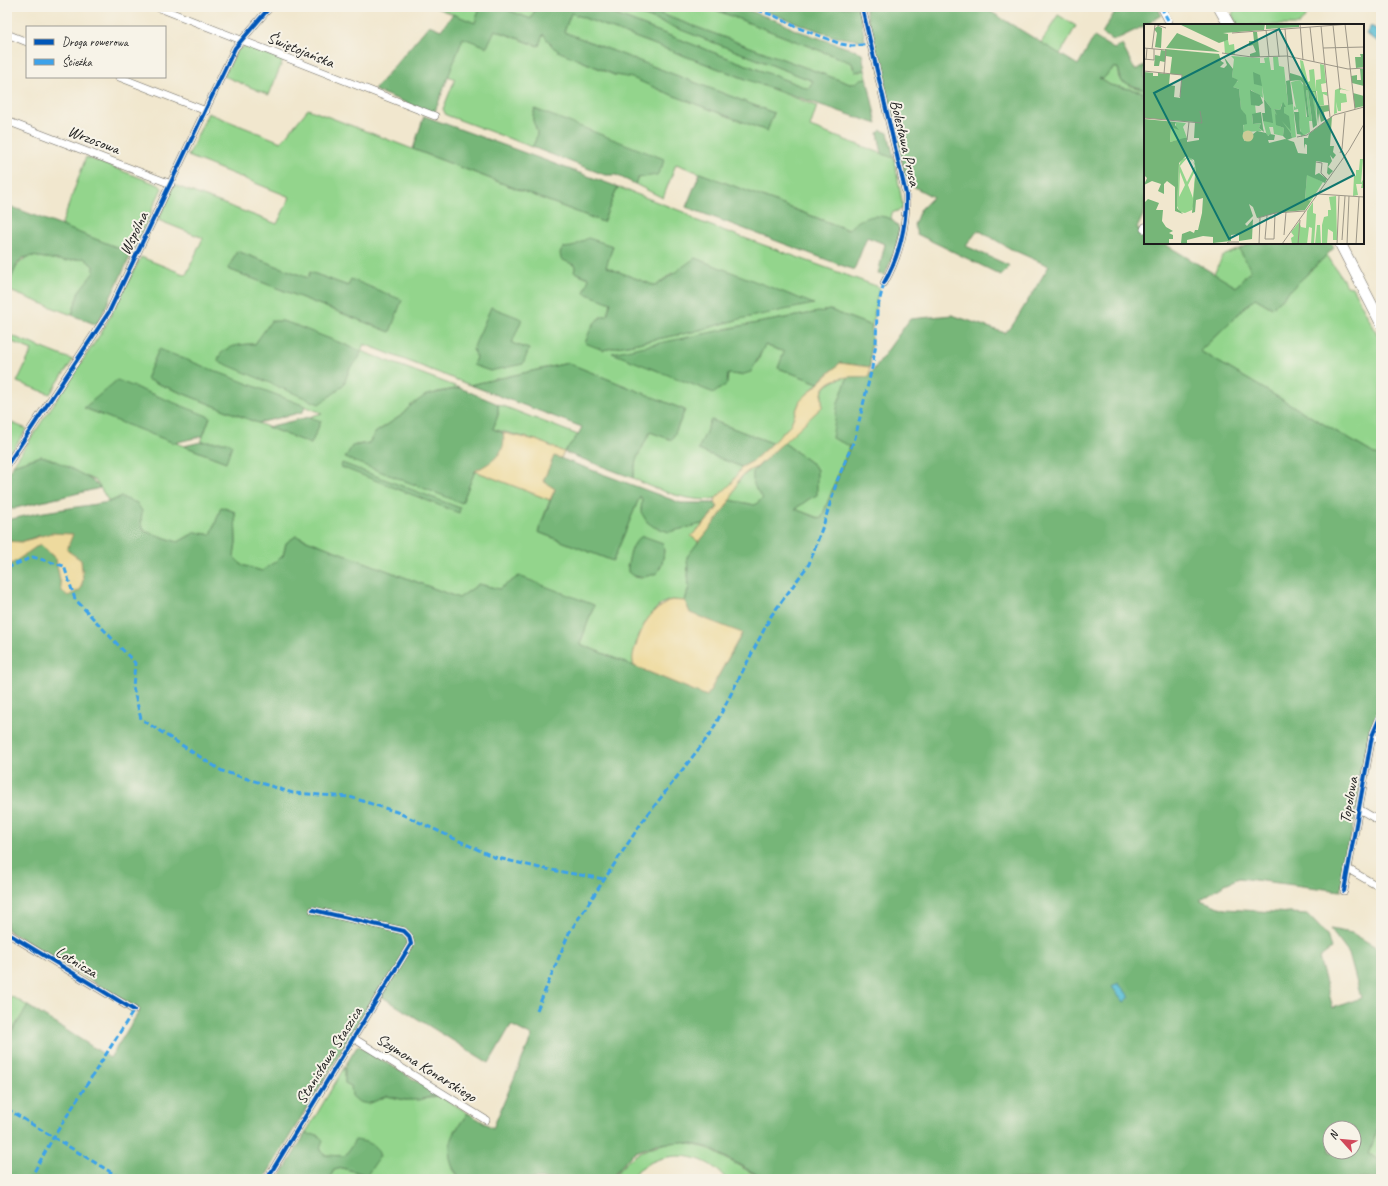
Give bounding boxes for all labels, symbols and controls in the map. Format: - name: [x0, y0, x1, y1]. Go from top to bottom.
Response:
- inset map: [1144, 24, 1364, 244]
- legend: [26, 26, 166, 78]
- street label: Świętojańska: [264, 27, 338, 73]
- text: Droga rowerowa: [62, 34, 129, 50]
- text: Ścieżka: [62, 54, 92, 70]
- street label: Bolesława Prusa: [885, 98, 925, 189]
- street label: Wrzosowa: [65, 121, 124, 159]
- street label: Wspólna: [115, 208, 153, 258]
- street label: Topolowa: [1335, 774, 1363, 825]
- street label: Lotnicza: [52, 942, 102, 983]
- street label: Stanisława Staszica: [291, 1002, 367, 1108]
- street label: Szymona Konarskiego: [373, 1029, 481, 1107]
- north arrow: [1322, 1120, 1362, 1160]
- text: N: [1325, 1127, 1342, 1142]

